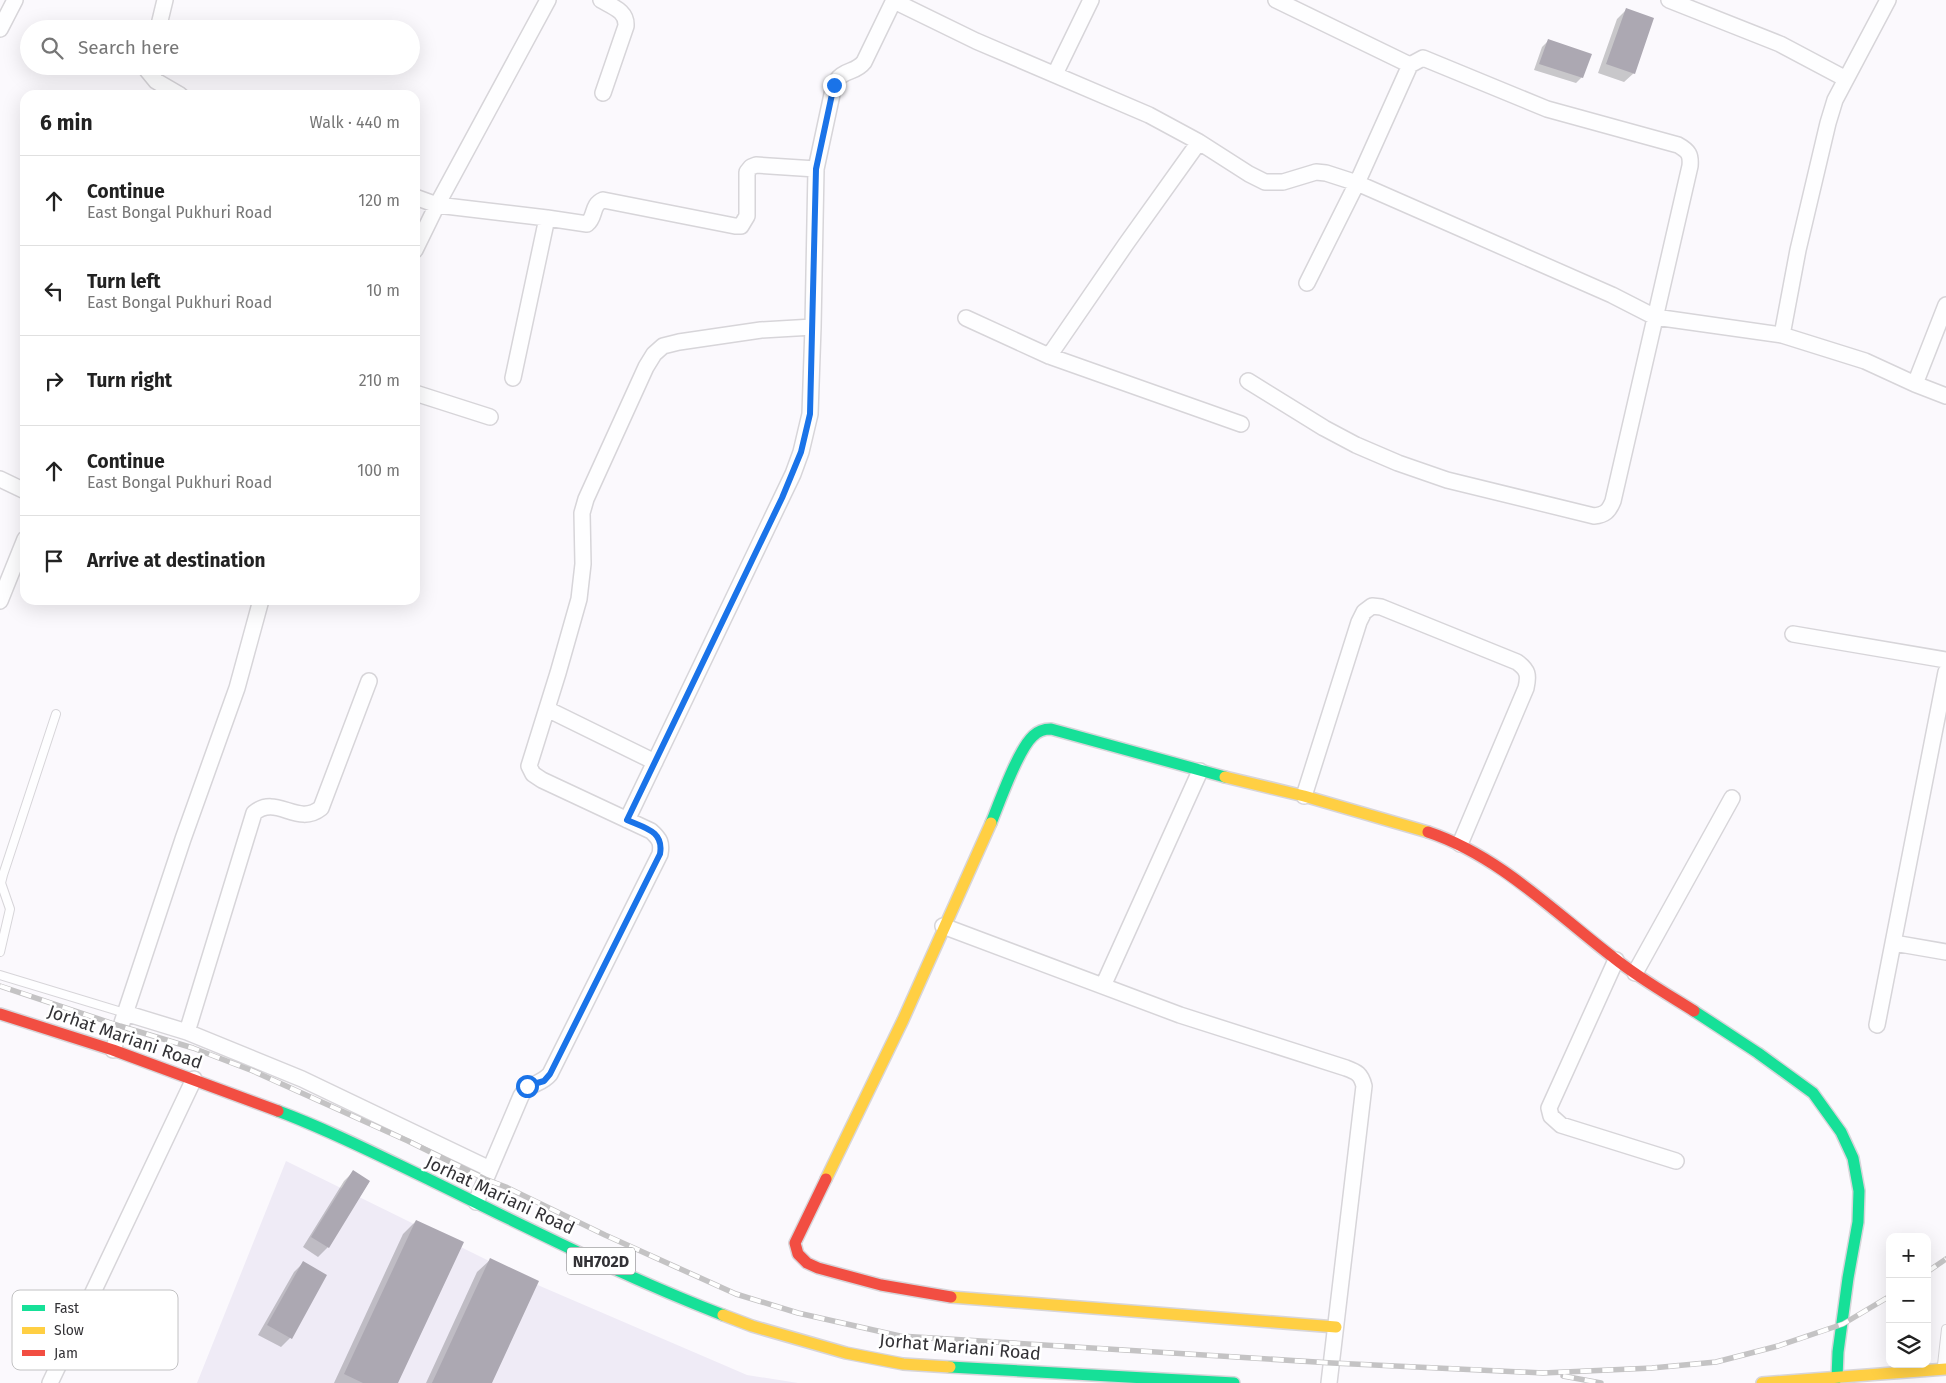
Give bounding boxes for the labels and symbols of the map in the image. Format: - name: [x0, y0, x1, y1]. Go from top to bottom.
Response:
- route end: [823, 74, 846, 97]
- street label: Jorhat Mariani Road: [45, 1000, 205, 1074]
- route start: [516, 1075, 539, 1098]
- street label: Jorhat Mariani Road: [422, 1151, 578, 1239]
- road number: NH702D: [567, 1248, 635, 1274]
- legend: [12, 1290, 178, 1370]
- text: Fast: [54, 1300, 80, 1317]
- text: Slow: [54, 1322, 84, 1339]
- street label: Jorhat Mariani Road: [878, 1329, 1042, 1365]
- text: Jam: [54, 1345, 78, 1362]

